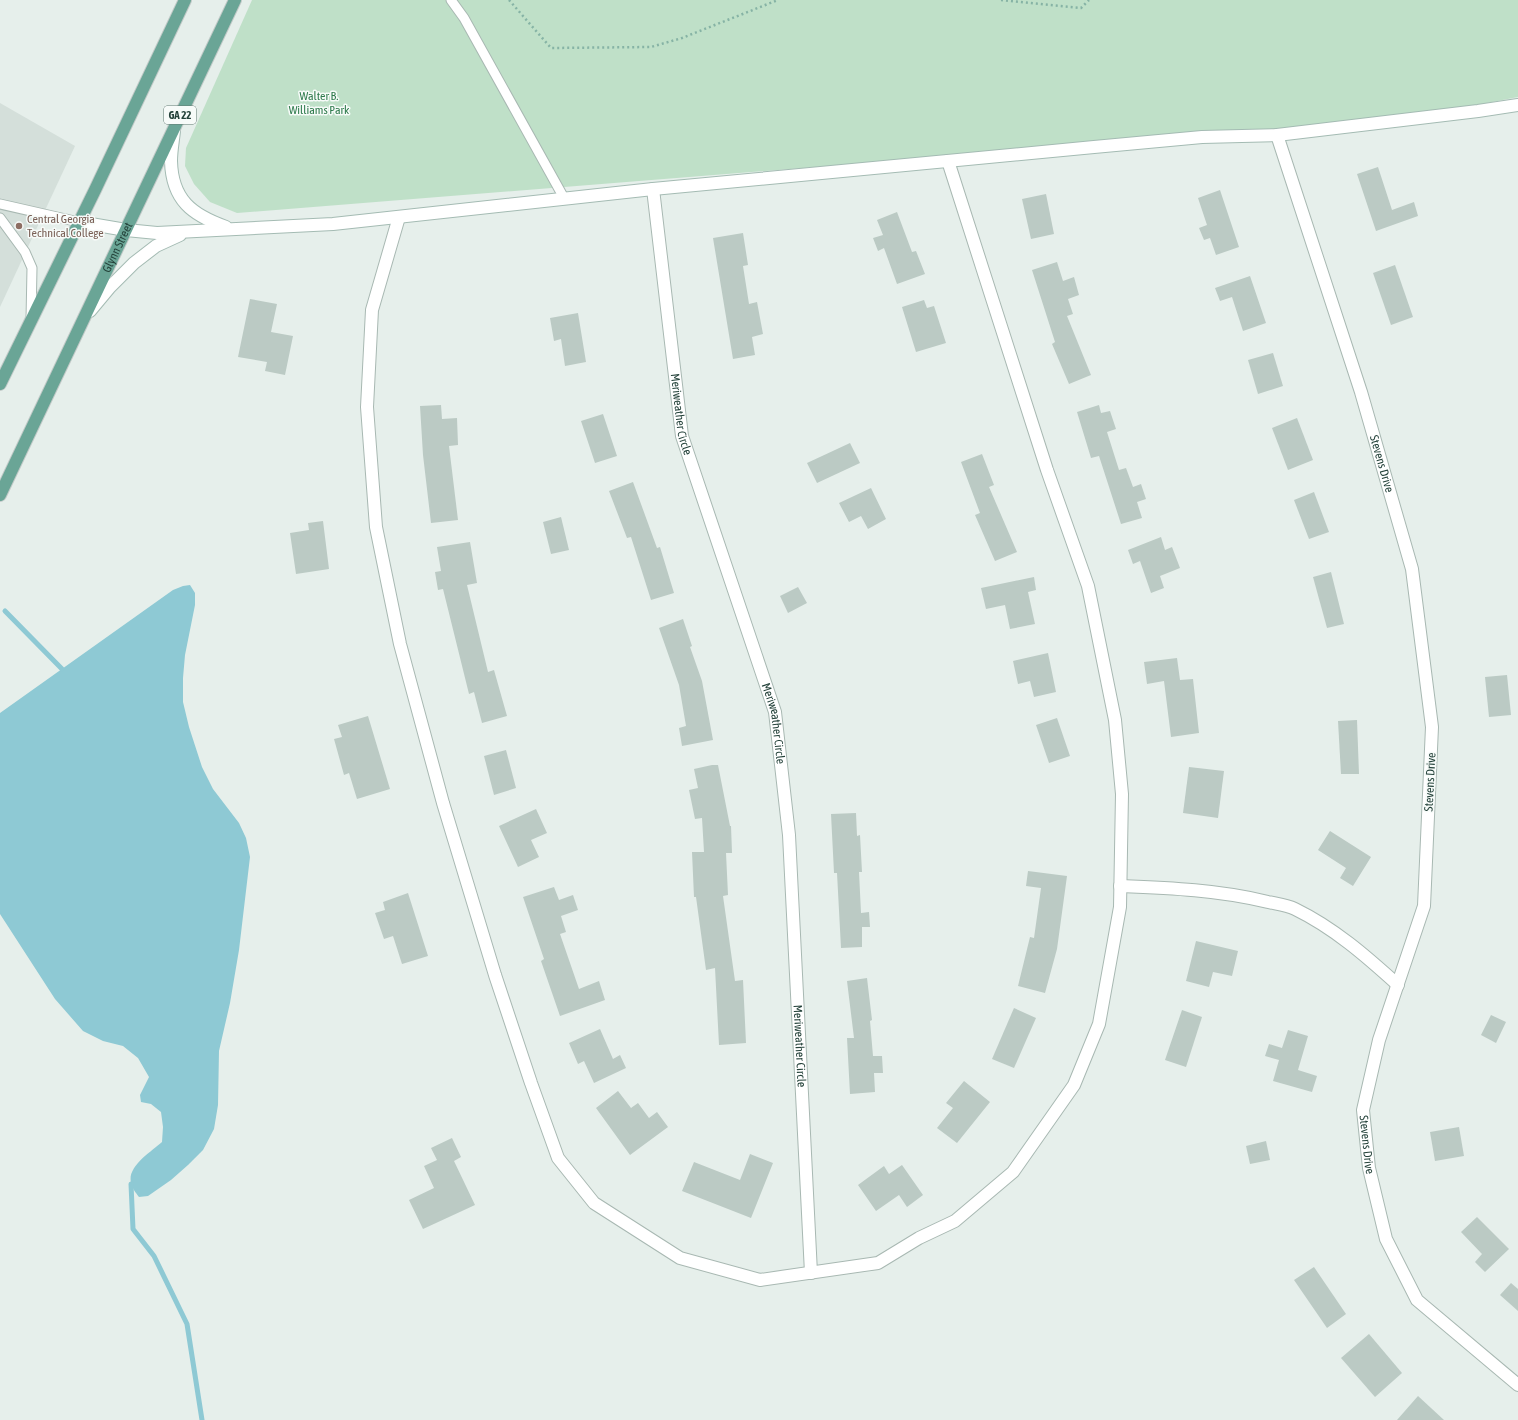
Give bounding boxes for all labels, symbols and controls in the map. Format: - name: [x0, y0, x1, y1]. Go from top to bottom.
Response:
- park label: Walter B. Williams Park: [289, 89, 350, 117]
- road number: GA 22: [164, 106, 196, 124]
- place label: Central Georgia Technical College: [27, 212, 104, 240]
- street label: Glynn Street: [100, 220, 136, 275]
- marker: Central Georgia Technical College: [14, 221, 24, 231]
- street label: Meriweather Circle: [668, 373, 695, 457]
- street label: Stevens Drive: [1367, 433, 1397, 494]
- street label: Meriweather Circle: [759, 681, 788, 765]
- street label: Stevens Drive: [1421, 752, 1439, 812]
- street label: Meriweather Circle: [791, 1004, 809, 1088]
- street label: Stevens Drive: [1357, 1115, 1377, 1176]

